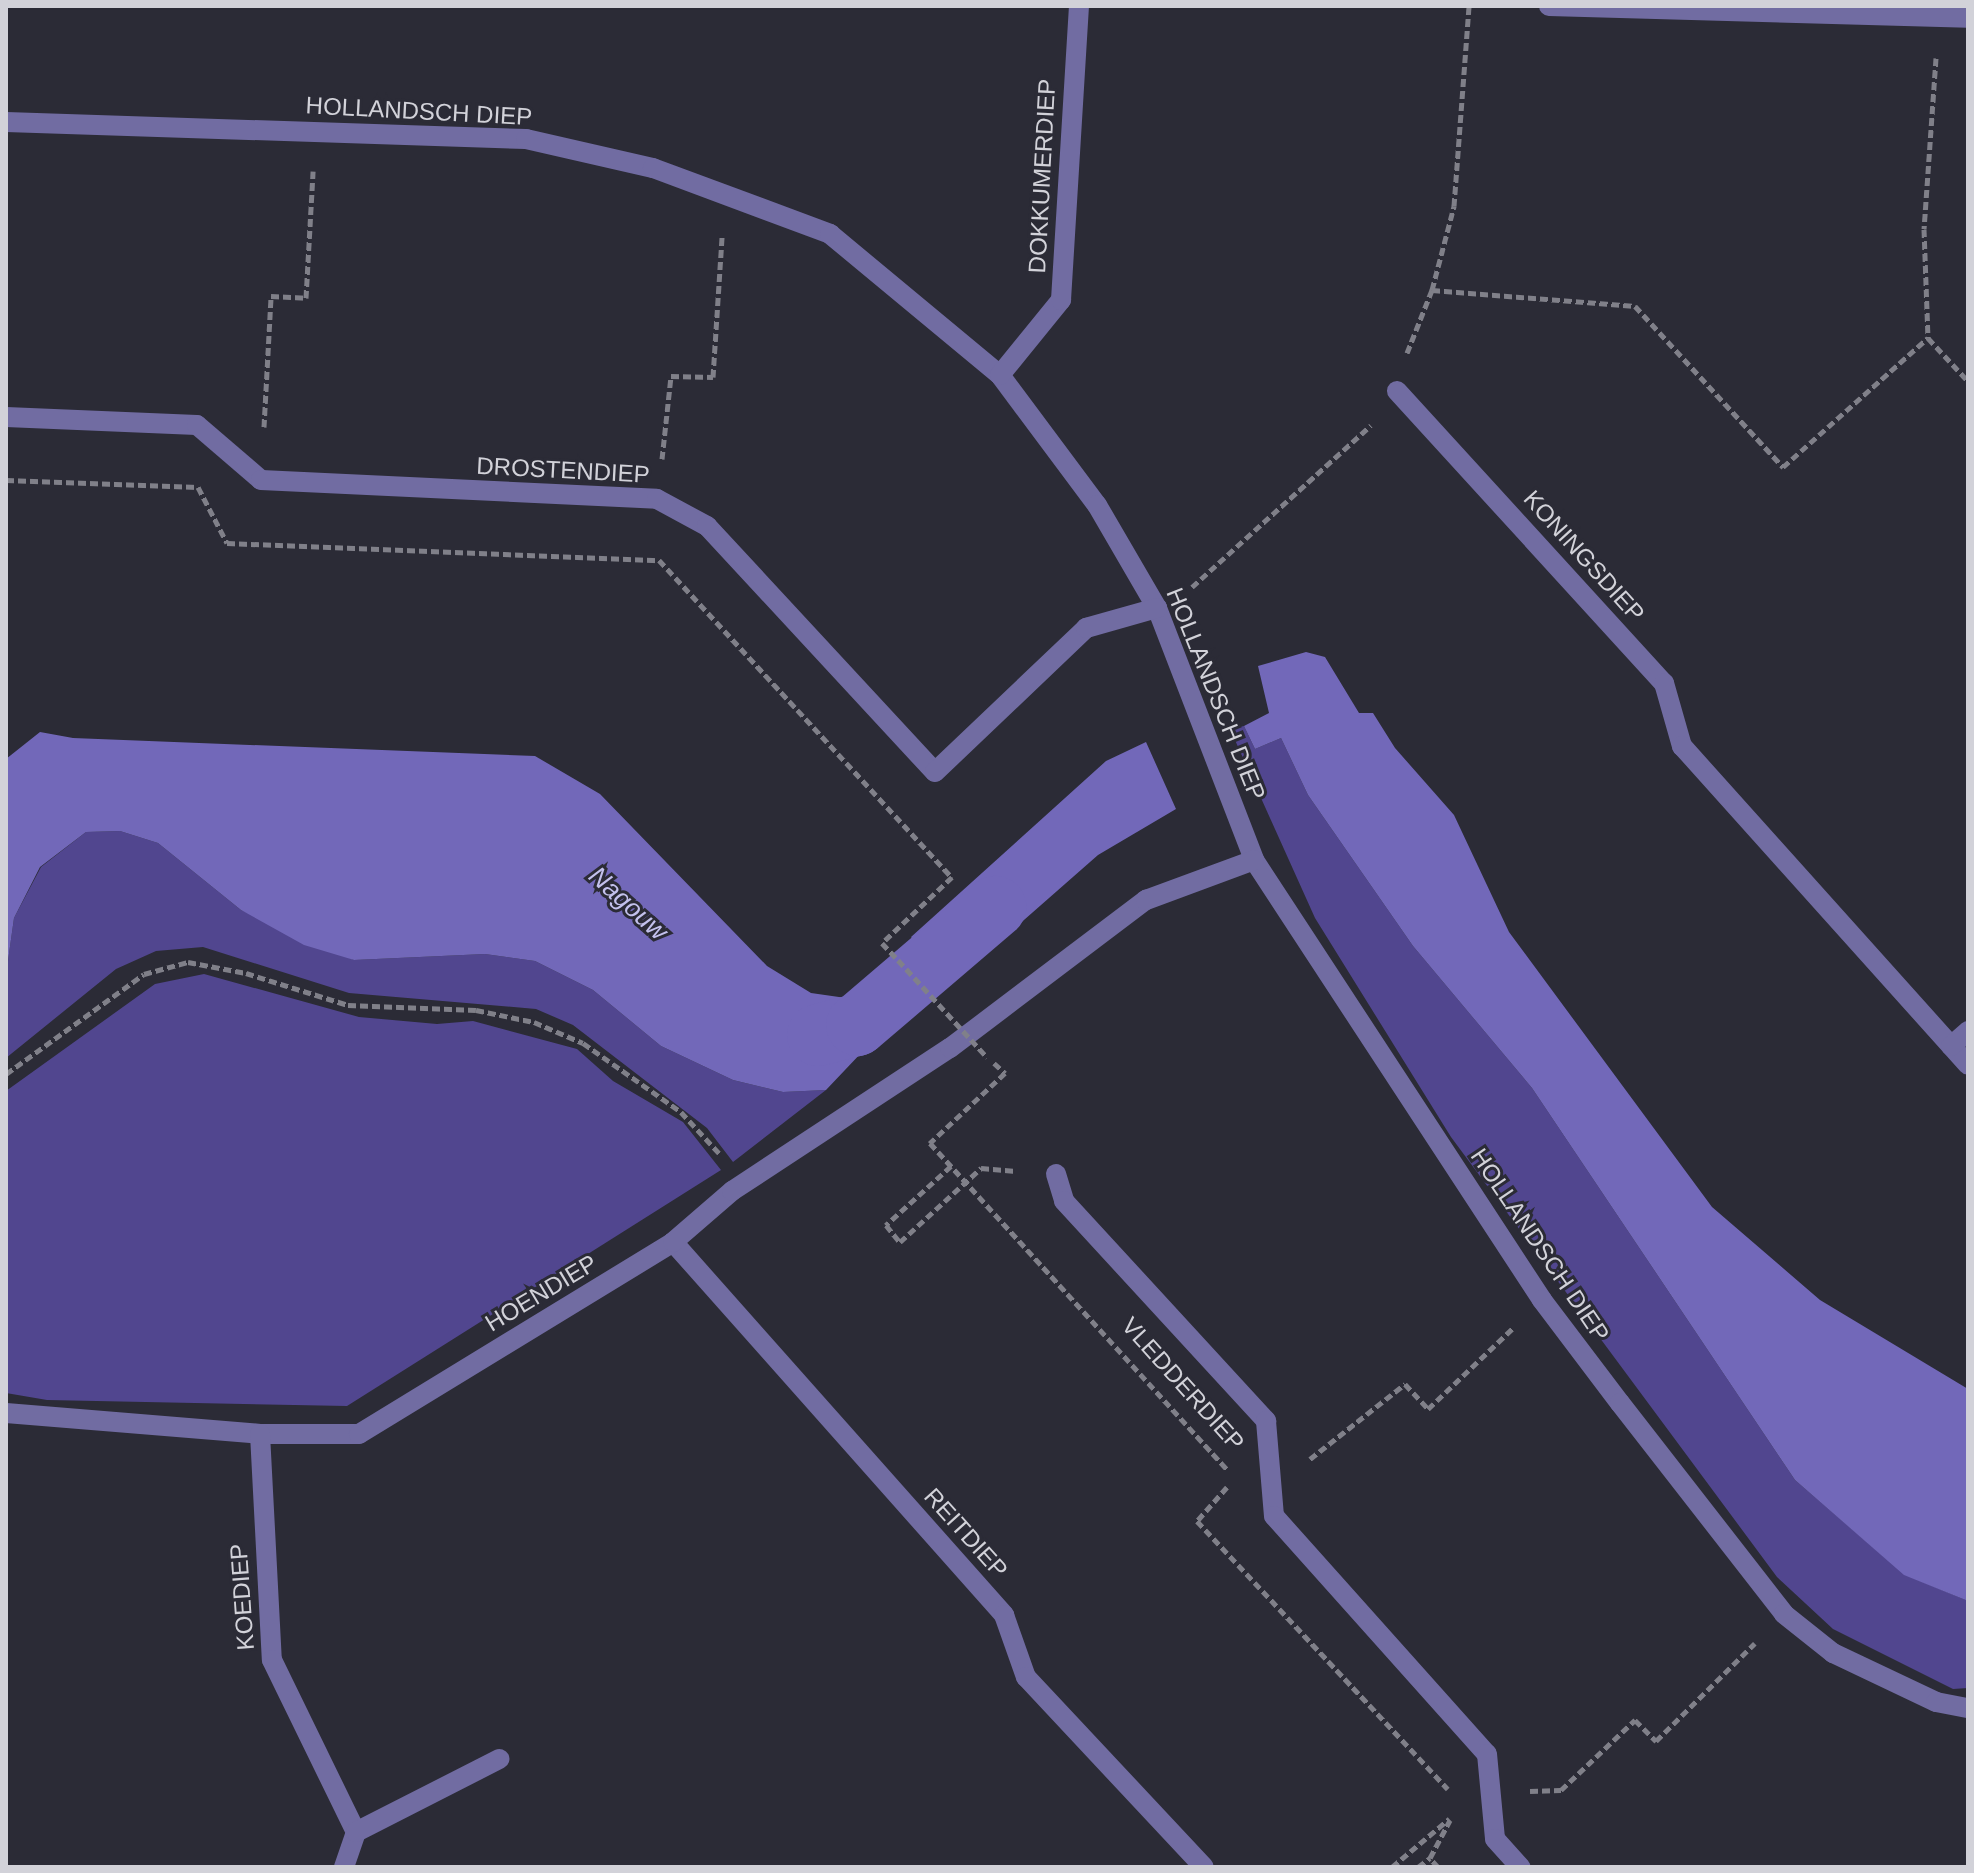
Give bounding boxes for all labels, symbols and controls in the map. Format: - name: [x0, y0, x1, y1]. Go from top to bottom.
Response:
- street label: DOKKUMERDIEP: [1023, 78, 1061, 274]
- street label: HOLLANDSCH DIEP: [305, 91, 533, 131]
- street label: DROSTENDIEP: [476, 451, 650, 489]
- street label: KONINGSDIEP: [1518, 484, 1650, 628]
- street label: HOLLANDSCH DIEP: [1160, 583, 1272, 805]
- water label: Nagouw: [582, 860, 674, 948]
- street label: HOLLANDSCH DIEP: [1465, 1143, 1615, 1347]
- street label: HOENDIEP: [480, 1248, 602, 1338]
- street label: VLEDDERDIEP: [1116, 1311, 1250, 1457]
- street label: REITDIEP: [918, 1482, 1014, 1584]
- street label: KOEDIEP: [224, 1543, 260, 1651]

